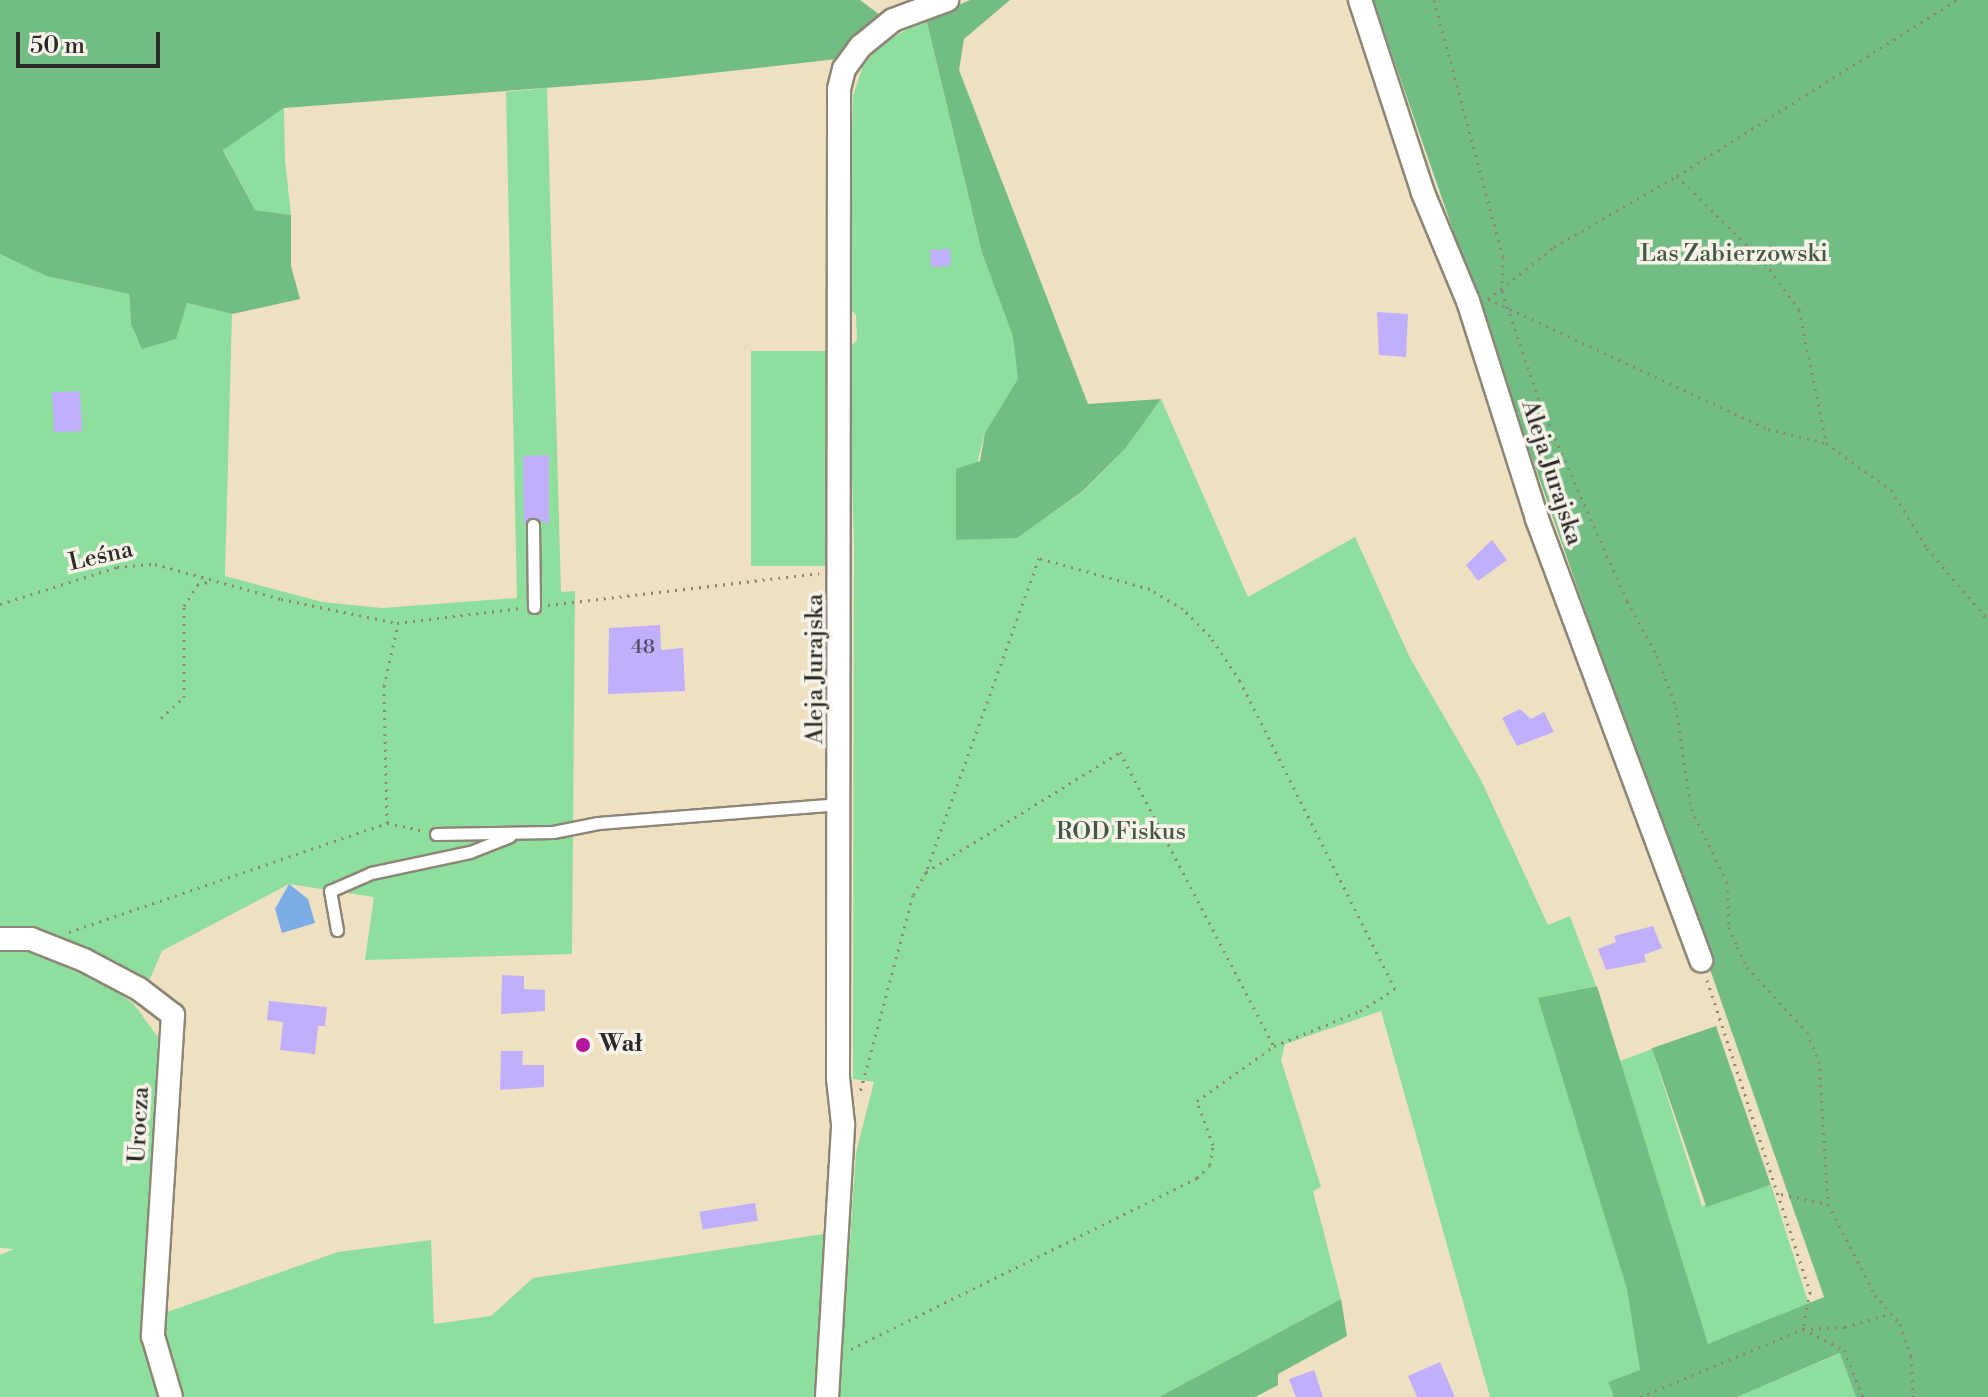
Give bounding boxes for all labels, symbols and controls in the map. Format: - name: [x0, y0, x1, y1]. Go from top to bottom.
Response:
- scale bar: [20, 16, 164, 66]
- text: 50 m: [30, 31, 85, 61]
- park label: Las Zabierzowski: [1640, 241, 1828, 269]
- street label: Aleja Jurajska: [1514, 397, 1588, 549]
- street label: Leśna: [66, 536, 136, 578]
- street label: Aleja Jurajska: [802, 594, 830, 744]
- house number: 48: [631, 635, 655, 659]
- park label: ROD Fiskus: [1056, 819, 1186, 847]
- place label: Wał: [599, 1031, 642, 1059]
- marker: Wał: [574, 1036, 592, 1054]
- street label: Urocza: [124, 1086, 156, 1164]

